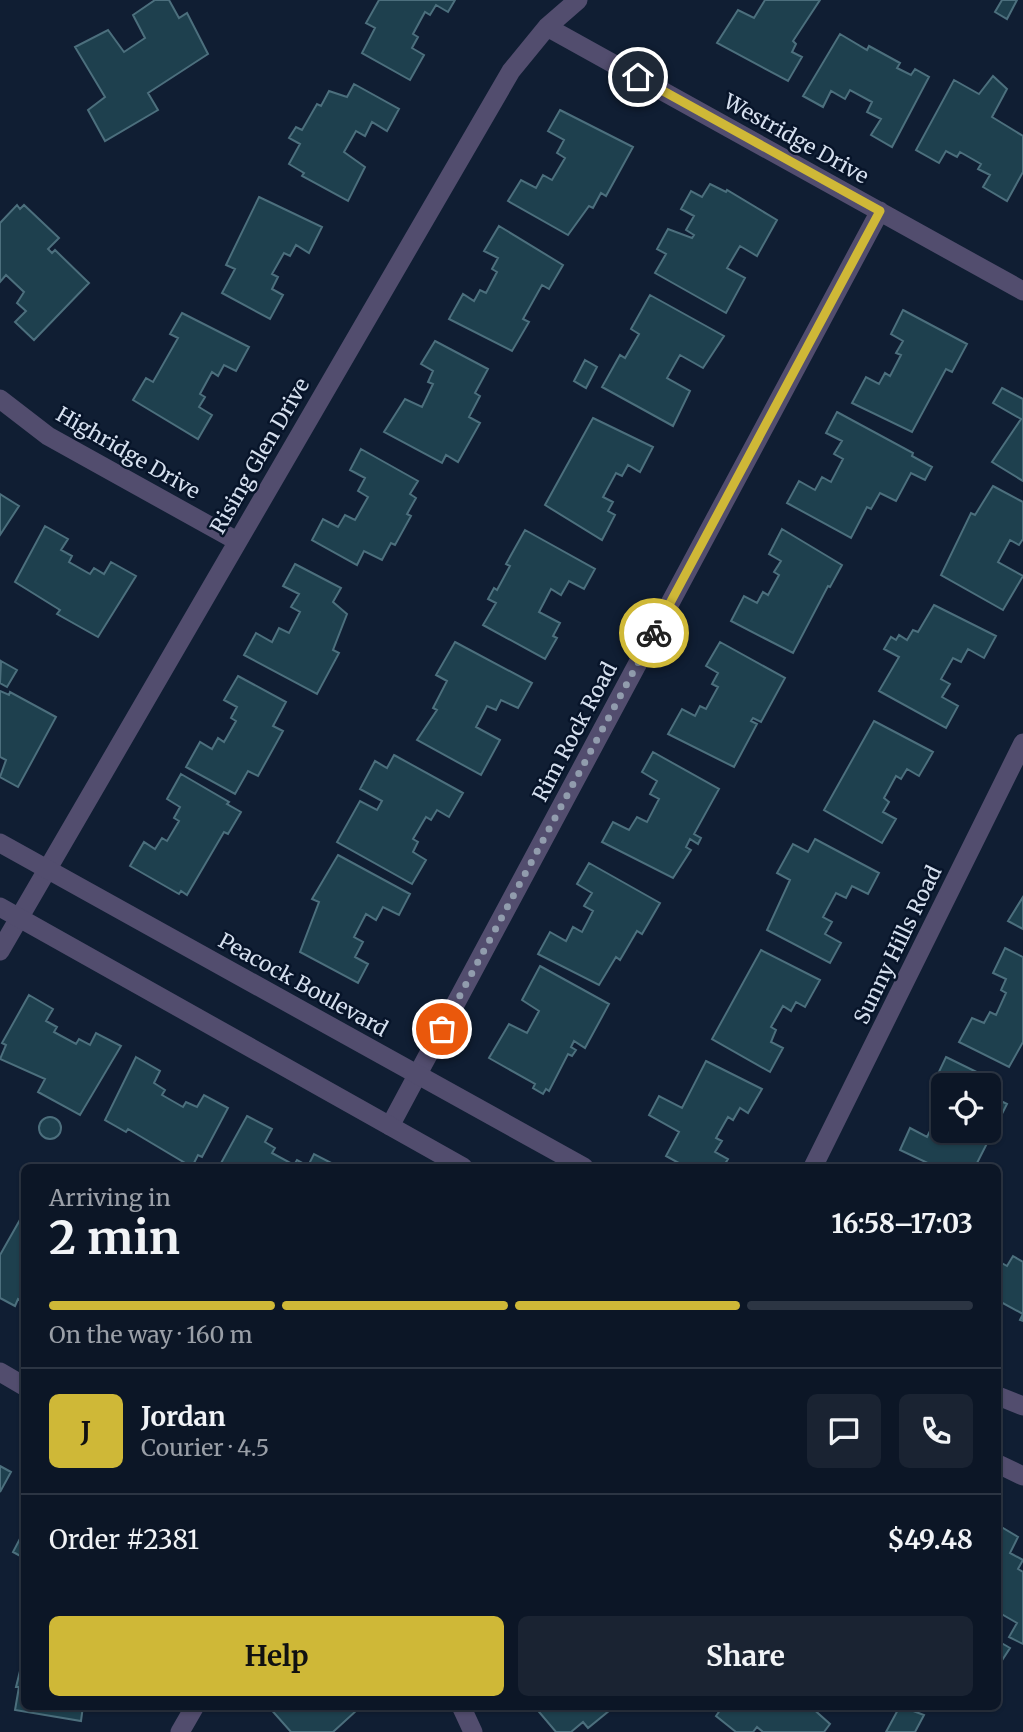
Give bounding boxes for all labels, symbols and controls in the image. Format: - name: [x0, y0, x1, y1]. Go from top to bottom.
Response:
- pin: [608, 47, 668, 107]
- icon: home: [619, 58, 657, 96]
- street label: Westridge Drive: [718, 87, 873, 190]
- street label: Rising Glen Drive: [204, 373, 315, 539]
- street label: Highridge Drive: [52, 401, 205, 505]
- courier: [619, 598, 689, 668]
- icon: bike: [635, 614, 673, 652]
- street label: Rim Rock Road: [526, 657, 623, 806]
- street label: Sunny Hills Road: [848, 861, 948, 1028]
- street label: Peacock Boulevard: [214, 927, 393, 1042]
- pin: [412, 999, 472, 1059]
- icon: bag: [423, 1010, 461, 1048]
- map controls: [931, 1073, 1001, 1143]
- button: locate: [931, 1073, 1001, 1143]
- text: Arriving in: [49, 1183, 171, 1212]
- text: 16:58–17:03: [831, 1207, 973, 1240]
- text: 2 min: [49, 1209, 180, 1267]
- text: On the way · 160 m: [49, 1320, 253, 1349]
- button: chat: [807, 1394, 881, 1468]
- button: phone: [899, 1394, 973, 1468]
- text: Jordan: [141, 1400, 226, 1433]
- text: J: [81, 1415, 91, 1448]
- text: Courier · 4.5: [141, 1433, 269, 1462]
- text: Order #2381: [49, 1523, 199, 1556]
- text: $49.48: [887, 1523, 973, 1556]
- button: Help: [49, 1616, 504, 1696]
- button: Share: [518, 1616, 973, 1696]

